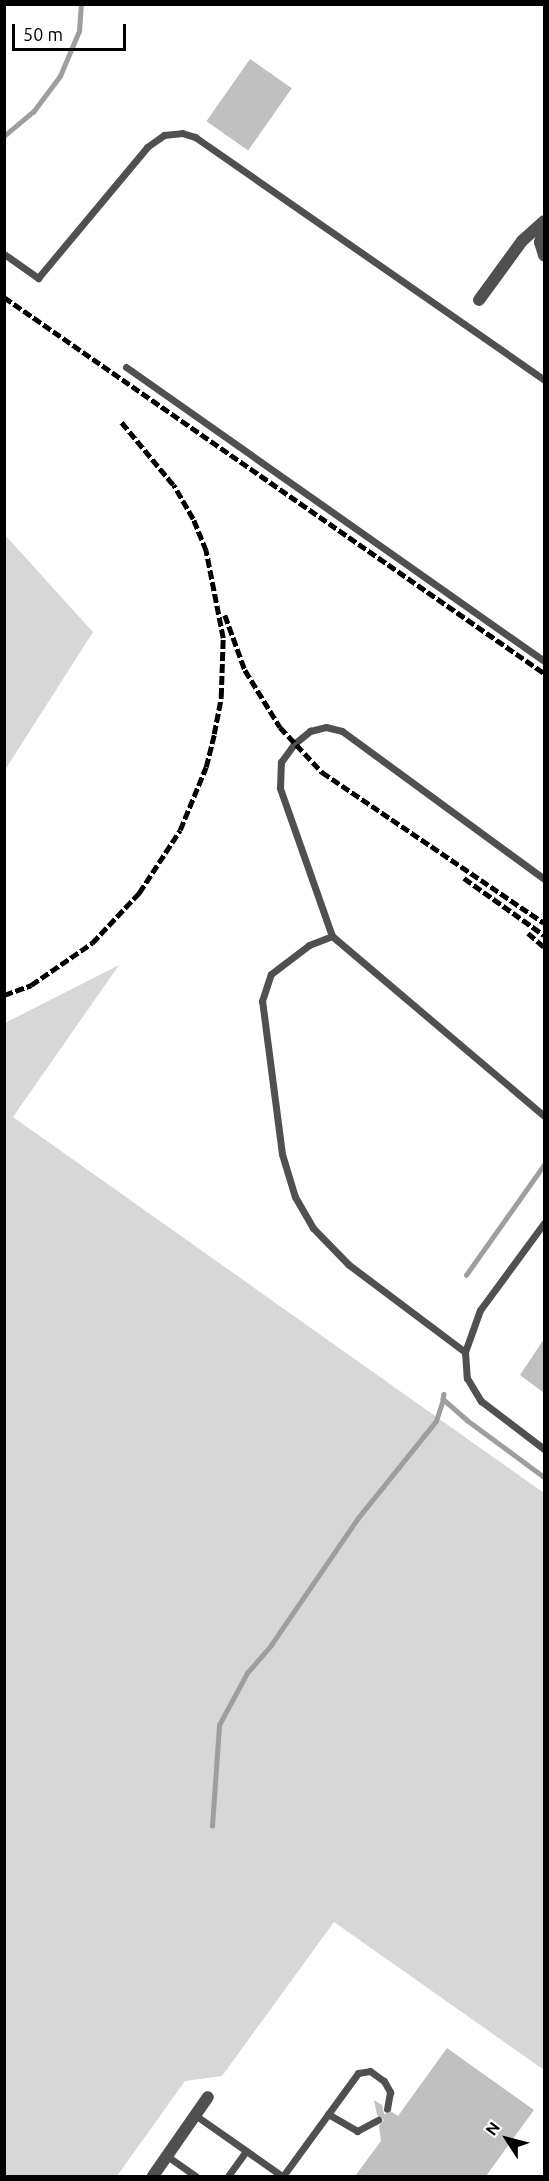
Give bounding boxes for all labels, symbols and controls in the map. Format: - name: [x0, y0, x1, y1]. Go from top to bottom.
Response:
- scale bar: [15, 12, 129, 50]
- text: 50 m: [23, 24, 63, 44]
- north arrow: [477, 2109, 537, 2169]
- text: N: [482, 2118, 503, 2139]

